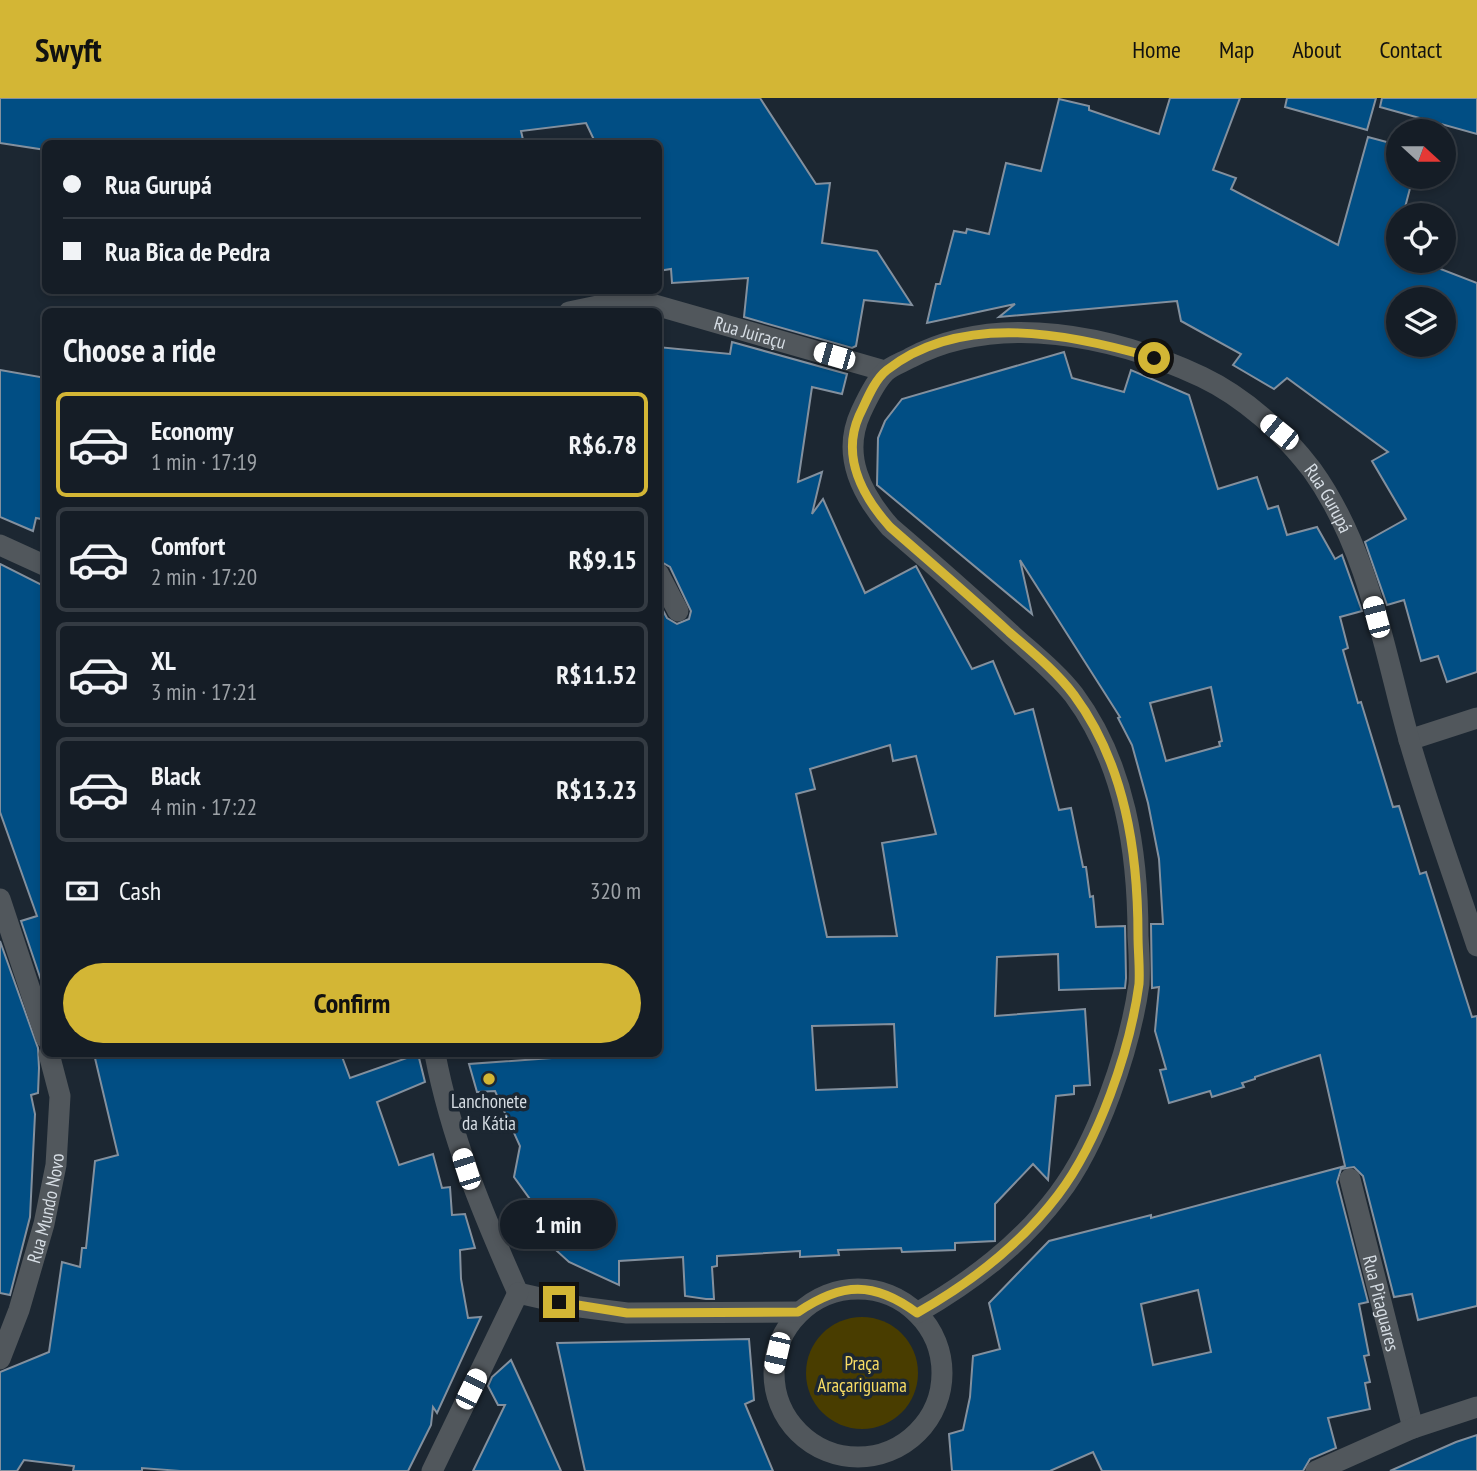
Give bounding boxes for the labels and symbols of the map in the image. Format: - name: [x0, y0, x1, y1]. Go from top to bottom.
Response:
- north arrow: [1386, 119, 1456, 189]
- street label: Rua Juiraçu: [711, 311, 789, 354]
- car: [811, 340, 858, 372]
- route start: [1138, 342, 1170, 374]
- car: [1257, 411, 1302, 453]
- street label: Rua Gurupá: [1299, 459, 1358, 537]
- car: [1361, 594, 1392, 640]
- marker: Lanchonete da Kátia: [481, 1071, 497, 1087]
- place label: Lanchonete da Kátia: [451, 1089, 527, 1135]
- car: [450, 1146, 483, 1192]
- street label: Rua Mundo Novo: [21, 1153, 69, 1266]
- callout: 1 min: [501, 1200, 617, 1250]
- street label: Rua Pitaguares: [1358, 1253, 1405, 1354]
- route end: [543, 1286, 575, 1318]
- car: [763, 1330, 792, 1376]
- park label: Praça Araçariguama: [817, 1351, 907, 1397]
- car: [453, 1366, 490, 1412]

